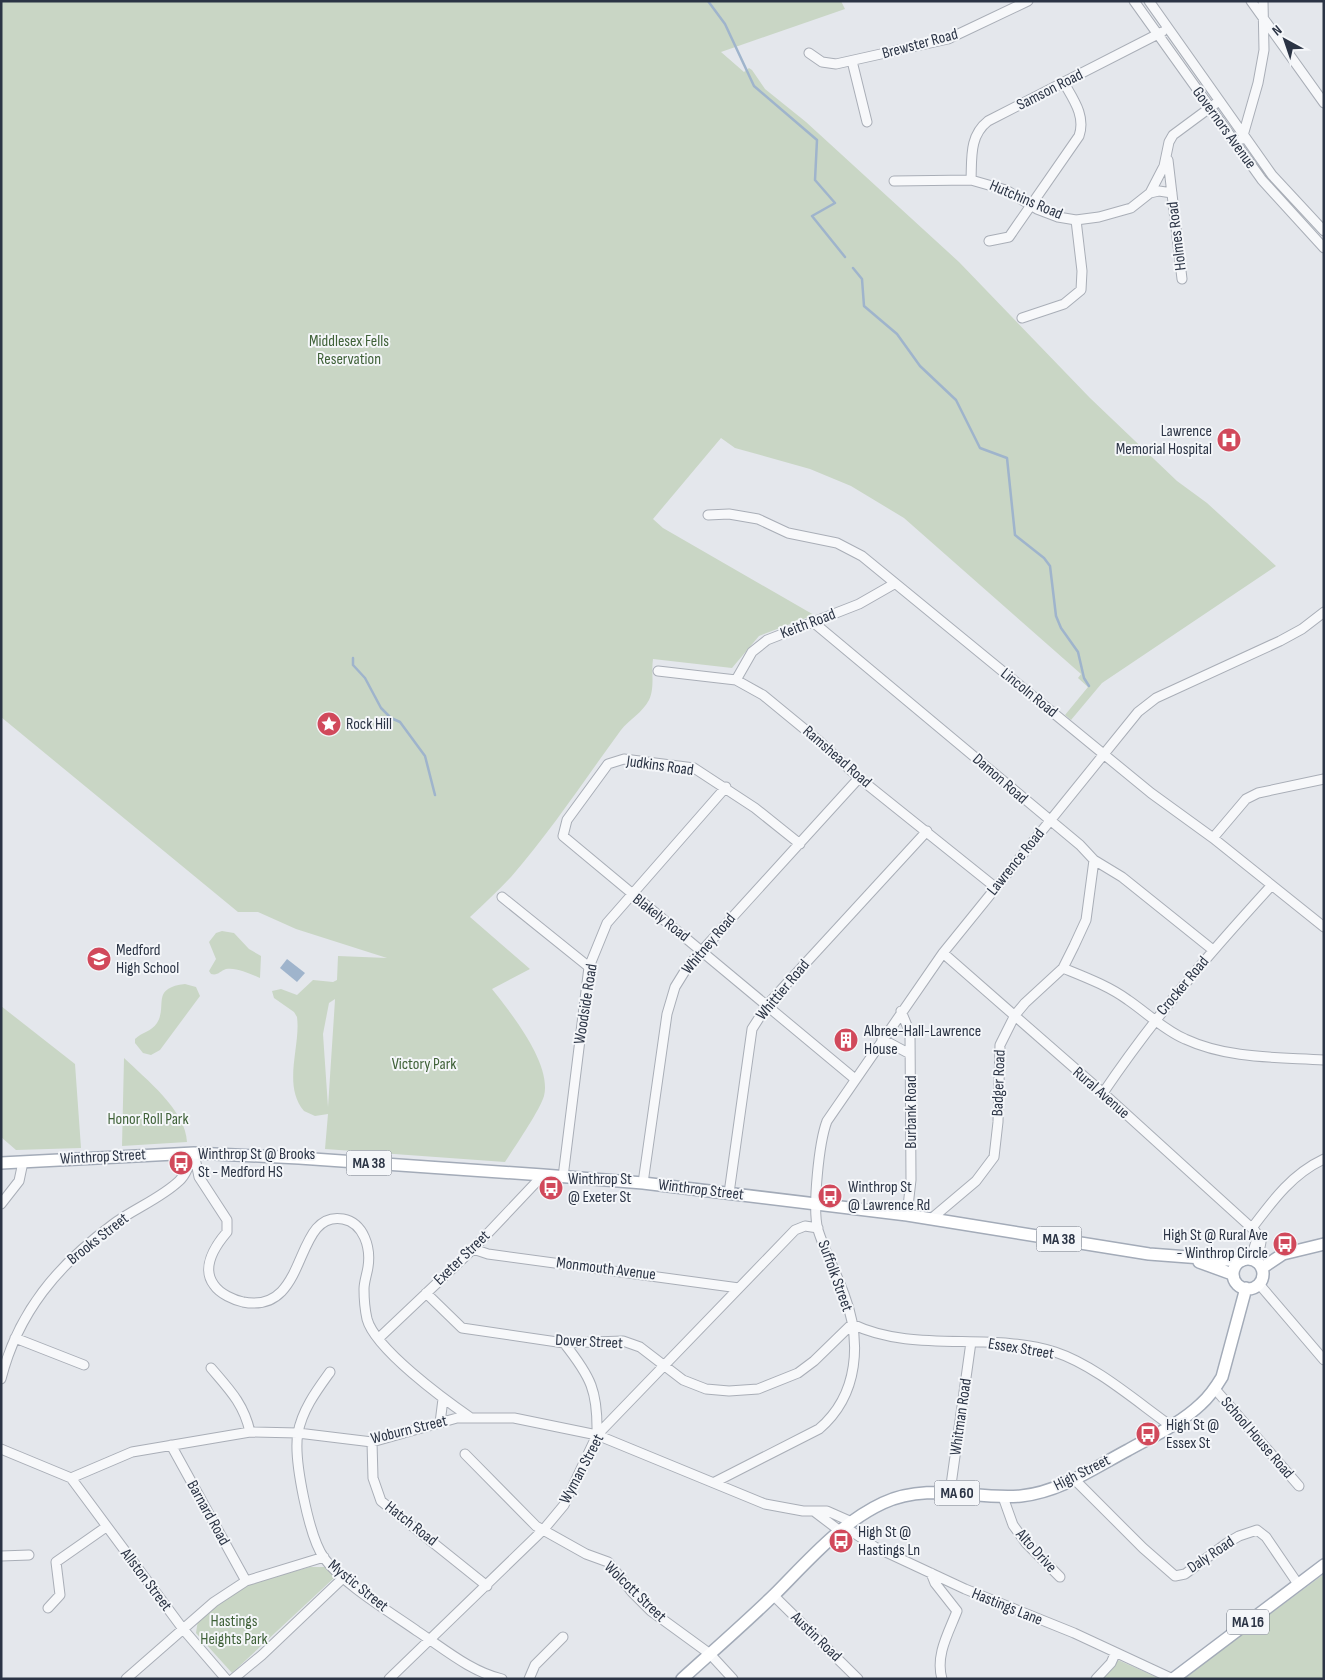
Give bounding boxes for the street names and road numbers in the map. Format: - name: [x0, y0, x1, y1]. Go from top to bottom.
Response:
- street label: Brewster Road: [880, 25, 960, 63]
- street label: Samson Road: [1014, 65, 1086, 115]
- street label: Governors Avenue: [1188, 83, 1260, 173]
- street label: Hutchins Road: [987, 176, 1065, 224]
- street label: Holmes Road: [1163, 200, 1191, 272]
- street label: Keith Road: [778, 605, 838, 643]
- street label: Lincoln Road: [997, 664, 1061, 722]
- street label: Ramshead Road: [799, 722, 875, 792]
- street label: Damon Road: [969, 750, 1031, 808]
- street label: Judkins Road: [624, 752, 695, 780]
- street label: Lawrence Road: [983, 825, 1049, 899]
- street label: Blakely Road: [629, 890, 693, 946]
- street label: Whitney Road: [678, 910, 740, 978]
- street label: Crocker Road: [1153, 953, 1213, 1019]
- street label: Whittier Road: [752, 956, 814, 1024]
- street label: Woodside Road: [570, 962, 602, 1046]
- street label: Badger Road: [988, 1049, 1010, 1117]
- street label: Rural Avenue: [1069, 1063, 1133, 1123]
- street label: Burbank Road: [902, 1075, 921, 1149]
- street label: Winthrop Street: [60, 1145, 147, 1169]
- road number: MA 38: [346, 1150, 392, 1176]
- street label: Winthrop Street: [657, 1175, 745, 1205]
- street label: Brooks Street: [64, 1209, 133, 1269]
- road number: MA 38: [1036, 1226, 1082, 1252]
- street label: Exeter Street: [430, 1227, 494, 1289]
- street label: Suffolk Street: [813, 1238, 857, 1314]
- street label: Monmouth Avenue: [555, 1253, 657, 1285]
- street label: Dover Street: [555, 1331, 623, 1353]
- street label: Essex Street: [987, 1334, 1055, 1364]
- street label: Whitman Road: [946, 1377, 976, 1457]
- street label: School House Road: [1216, 1393, 1298, 1483]
- street label: Woburn Street: [369, 1411, 449, 1449]
- street label: Wyman Street: [556, 1431, 608, 1507]
- street label: High Street: [1051, 1451, 1113, 1495]
- street label: Barnard Road: [182, 1477, 234, 1549]
- road number: MA 60: [934, 1480, 980, 1506]
- street label: Hatch Road: [381, 1498, 441, 1550]
- street label: Alto Drive: [1011, 1525, 1060, 1577]
- street label: Daly Road: [1184, 1533, 1238, 1577]
- street label: Allston Street: [116, 1544, 176, 1615]
- street label: Mystic Street: [324, 1556, 392, 1616]
- street label: Wolcott Street: [600, 1558, 670, 1626]
- street label: Hastings Lane: [969, 1584, 1045, 1630]
- street label: Austin Road: [786, 1608, 845, 1666]
- road number: MA 16: [1227, 1610, 1269, 1634]

